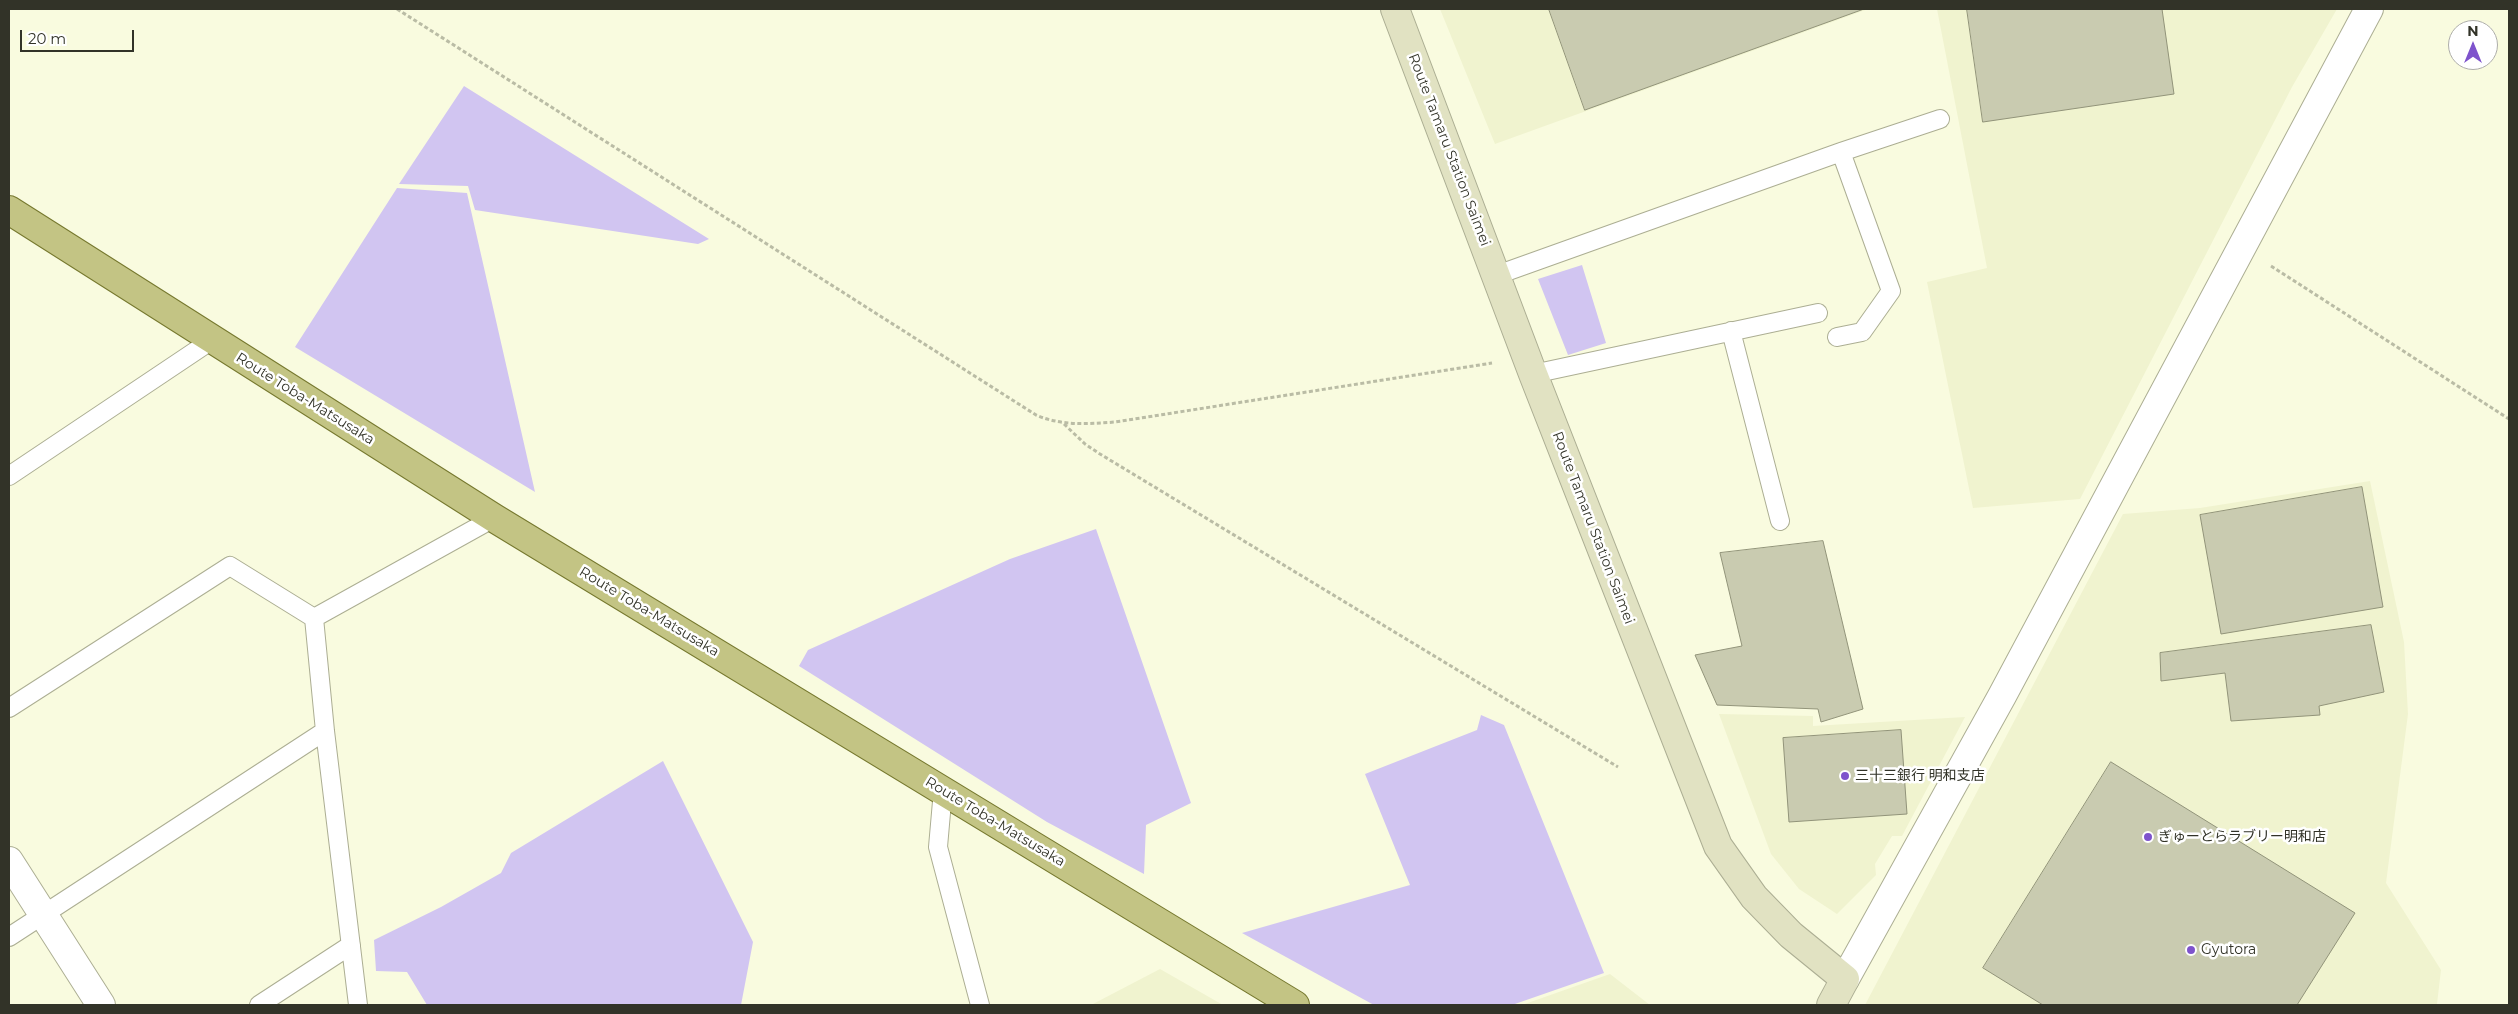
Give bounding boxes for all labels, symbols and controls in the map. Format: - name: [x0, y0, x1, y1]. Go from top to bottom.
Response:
- scale bar: [22, 20, 136, 52]
- north arrow: [2448, 20, 2498, 70]
- text: N: [2467, 22, 2479, 40]
- text: 20 m: [28, 29, 66, 48]
- street label: Route Tamaru Station Saimei: [1404, 51, 1494, 249]
- street label: Route Toba-Matsusaka: [233, 349, 377, 449]
- street label: Route Tamaru Station Saimei: [1548, 429, 1638, 627]
- street label: Route Toba-Matsusaka: [576, 564, 722, 660]
- place label: 三十三銀行 明和支店: [1855, 768, 1985, 784]
- marker: 三十三銀行 明和支店: [1839, 770, 1851, 782]
- street label: Route Toba-Matsusaka: [922, 774, 1068, 870]
- place label: ぎゅーとらラブリー明和店: [2158, 829, 2326, 845]
- marker: ぎゅーとらラブリー明和店: [2142, 831, 2154, 843]
- place label: Gyutora: [2201, 942, 2256, 958]
- marker: Gyutora: [2185, 944, 2197, 956]

